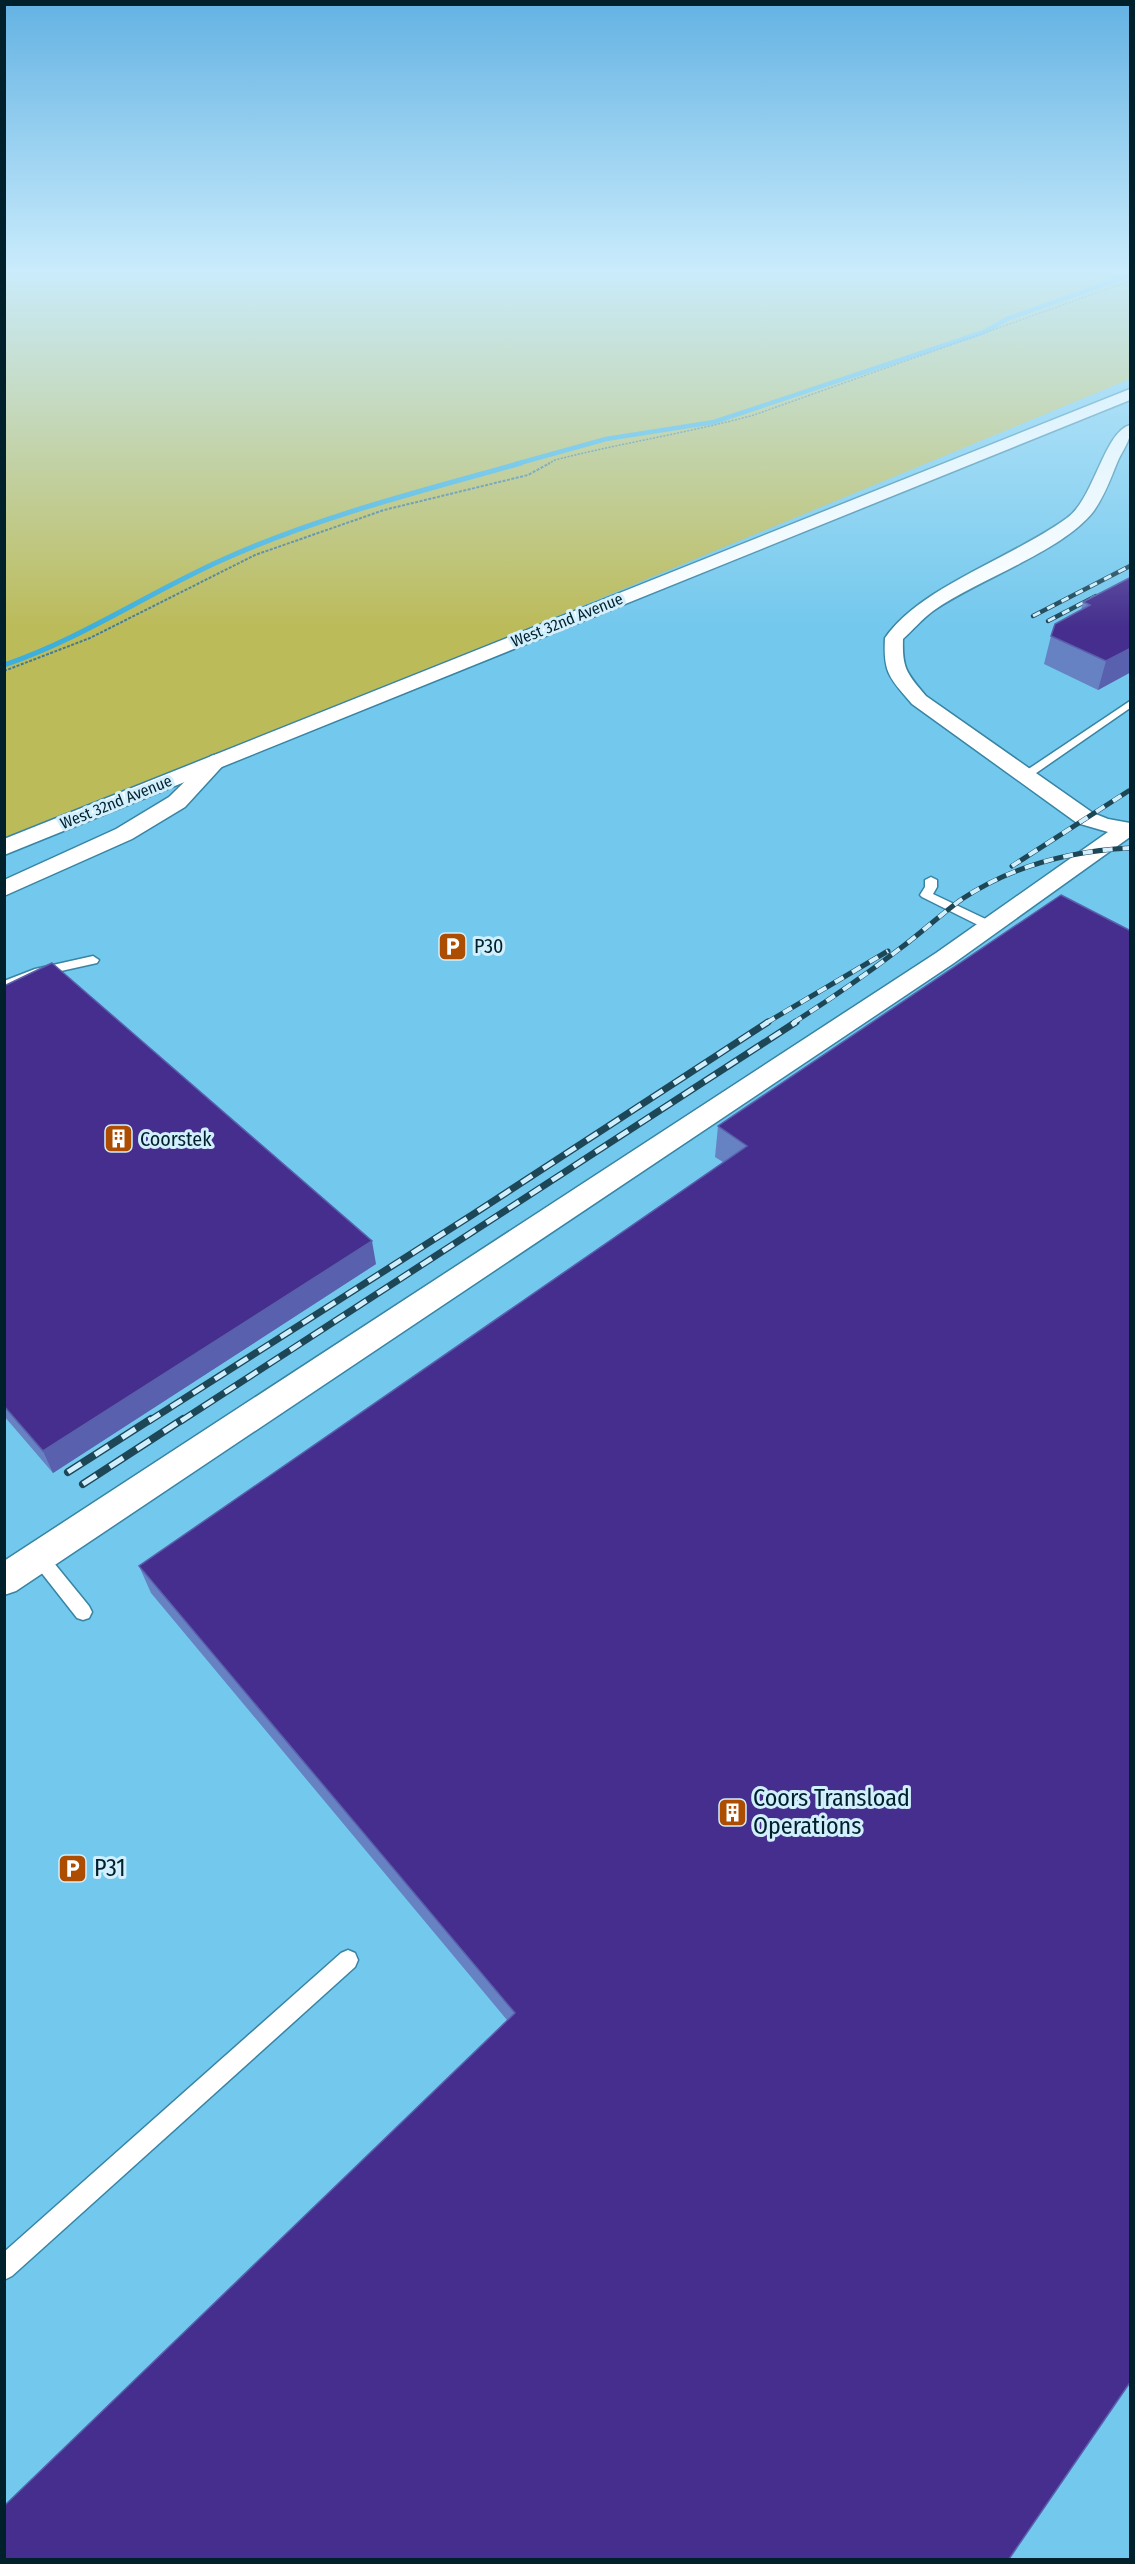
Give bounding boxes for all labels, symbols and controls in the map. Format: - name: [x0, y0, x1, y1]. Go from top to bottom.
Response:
- street label: West 32nd Avenue: [508, 589, 626, 651]
- street label: West 32nd Avenue: [57, 771, 175, 833]
- parking icon: P30: [437, 930, 469, 962]
- place label: P30: [474, 934, 504, 958]
- building icon: Coorstek: [103, 1123, 135, 1155]
- place label: Coorstek: [140, 1127, 212, 1151]
- place label: Coors Transload Operations: [753, 1784, 910, 1840]
- building icon: Coors Transload Operations: [716, 1796, 748, 1828]
- parking icon: P31: [57, 1852, 89, 1884]
- place label: P31: [94, 1854, 126, 1882]

